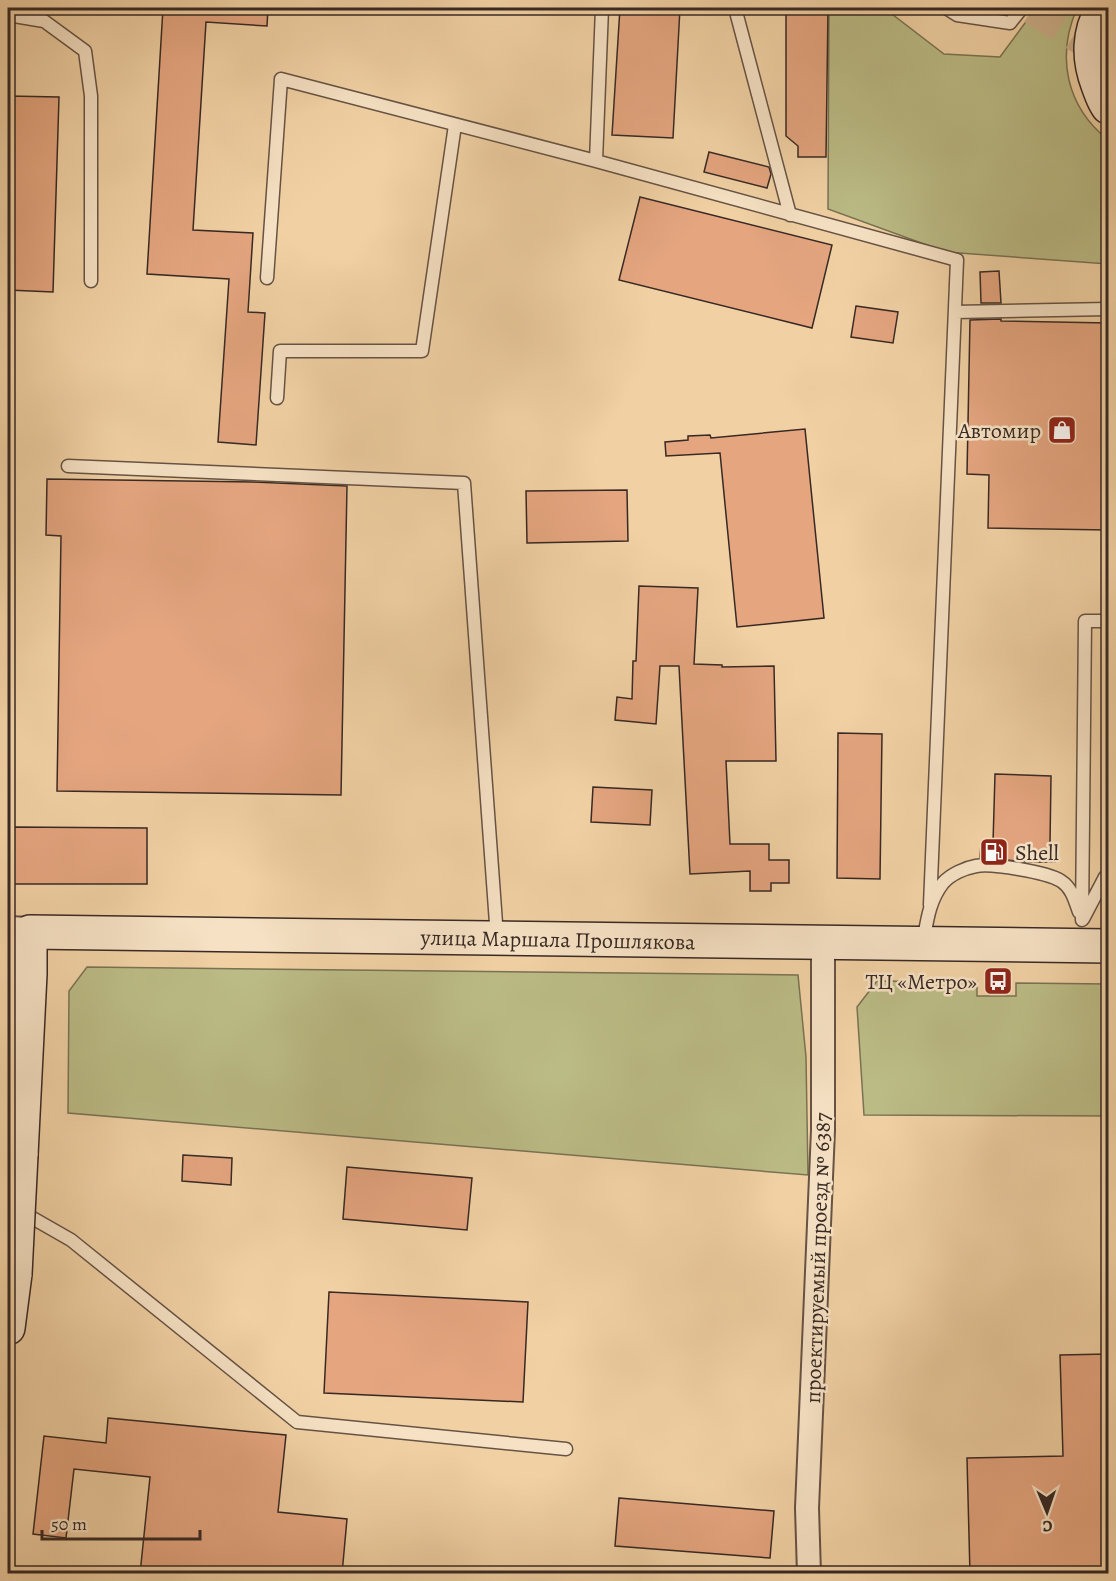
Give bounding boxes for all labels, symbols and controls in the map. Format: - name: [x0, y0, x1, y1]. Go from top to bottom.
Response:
- shop icon: Автомир: [1046, 414, 1078, 446]
- place label: Автомир: [957, 416, 1041, 446]
- fuel station icon: Shell: [978, 836, 1010, 868]
- place label: Shell: [1015, 838, 1059, 868]
- street label: улица Маршала Прошлякова: [419, 923, 696, 957]
- bus stop icon: ТЦ «Метро»: [982, 965, 1014, 997]
- place label: ТЦ «Метро»: [866, 967, 977, 997]
- street label: проектируемый проезд № 6387: [798, 1111, 838, 1404]
- north arrow: [1017, 1482, 1077, 1542]
- scale bar: [42, 1503, 200, 1541]
- text: 50 m: [51, 1512, 87, 1536]
- text: С: [1042, 1515, 1053, 1537]

